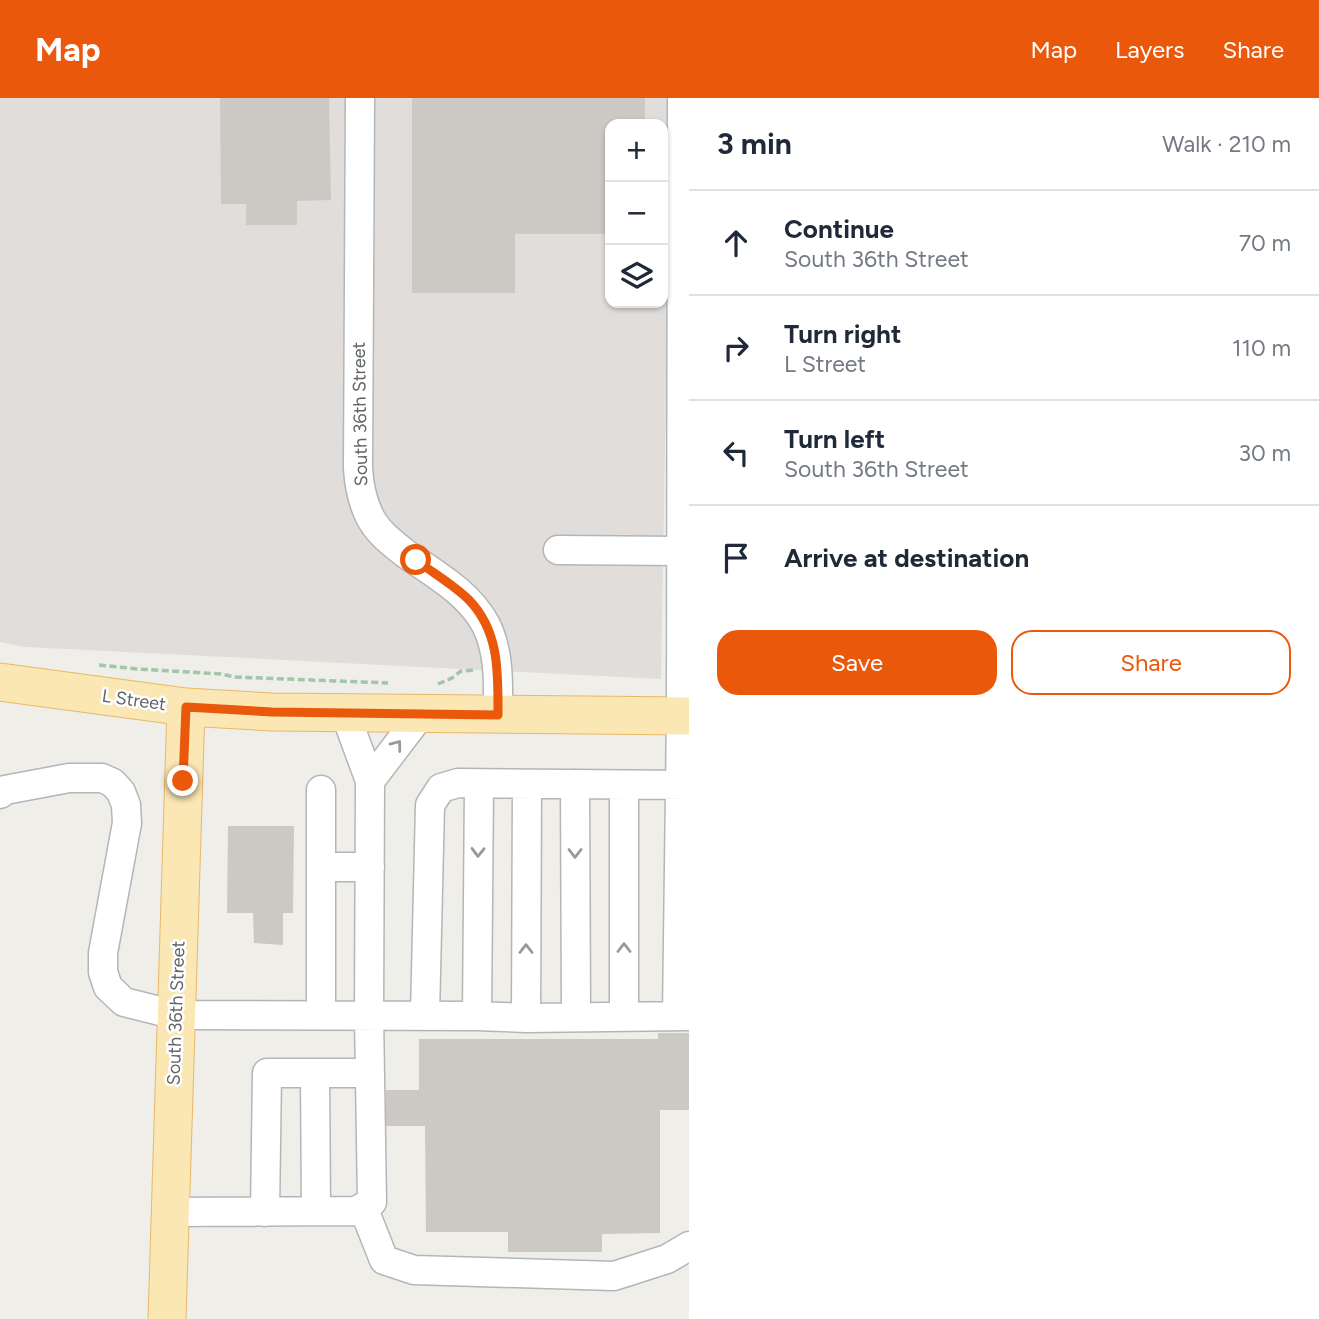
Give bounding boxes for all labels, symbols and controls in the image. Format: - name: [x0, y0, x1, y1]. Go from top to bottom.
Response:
- text: Map: [35, 30, 101, 69]
- text: Map: [1030, 35, 1077, 64]
- text: Layers: [1115, 35, 1184, 64]
- text: Share: [1222, 35, 1284, 64]
- map controls: [605, 119, 668, 308]
- button: +: [605, 119, 668, 182]
- text: 3 min: [717, 125, 792, 162]
- text: Walk · 210 m: [1162, 130, 1291, 158]
- button: −: [605, 182, 668, 245]
- text: Continue: [784, 213, 894, 245]
- icon: ahead: [717, 224, 755, 262]
- text: 70 m: [1239, 229, 1291, 257]
- button: layers: [605, 245, 668, 308]
- text: South 36th Street: [784, 245, 969, 273]
- text: Turn right: [784, 318, 901, 350]
- icon: right: [717, 329, 755, 367]
- text: 110 m: [1232, 334, 1291, 362]
- street label: South 36th Street: [348, 341, 372, 486]
- text: L Street: [784, 350, 866, 378]
- text: Turn left: [784, 423, 885, 455]
- icon: left: [717, 434, 755, 472]
- text: 30 m: [1238, 439, 1291, 467]
- text: South 36th Street: [784, 455, 969, 483]
- icon: arrive: [717, 539, 755, 577]
- text: Arrive at destination: [784, 542, 1029, 574]
- route start: [400, 544, 431, 575]
- button: Save: [717, 630, 997, 695]
- button: Share: [1011, 630, 1291, 695]
- street label: L Street: [101, 685, 168, 715]
- one-way arrow: [389, 740, 402, 753]
- route end: [167, 765, 198, 796]
- one-way arrow: [470, 847, 486, 858]
- one-way arrow: [567, 848, 583, 858]
- street label: South 36th Street: [162, 940, 190, 1086]
- one-way arrow: [616, 942, 632, 952]
- one-way arrow: [518, 944, 534, 954]

